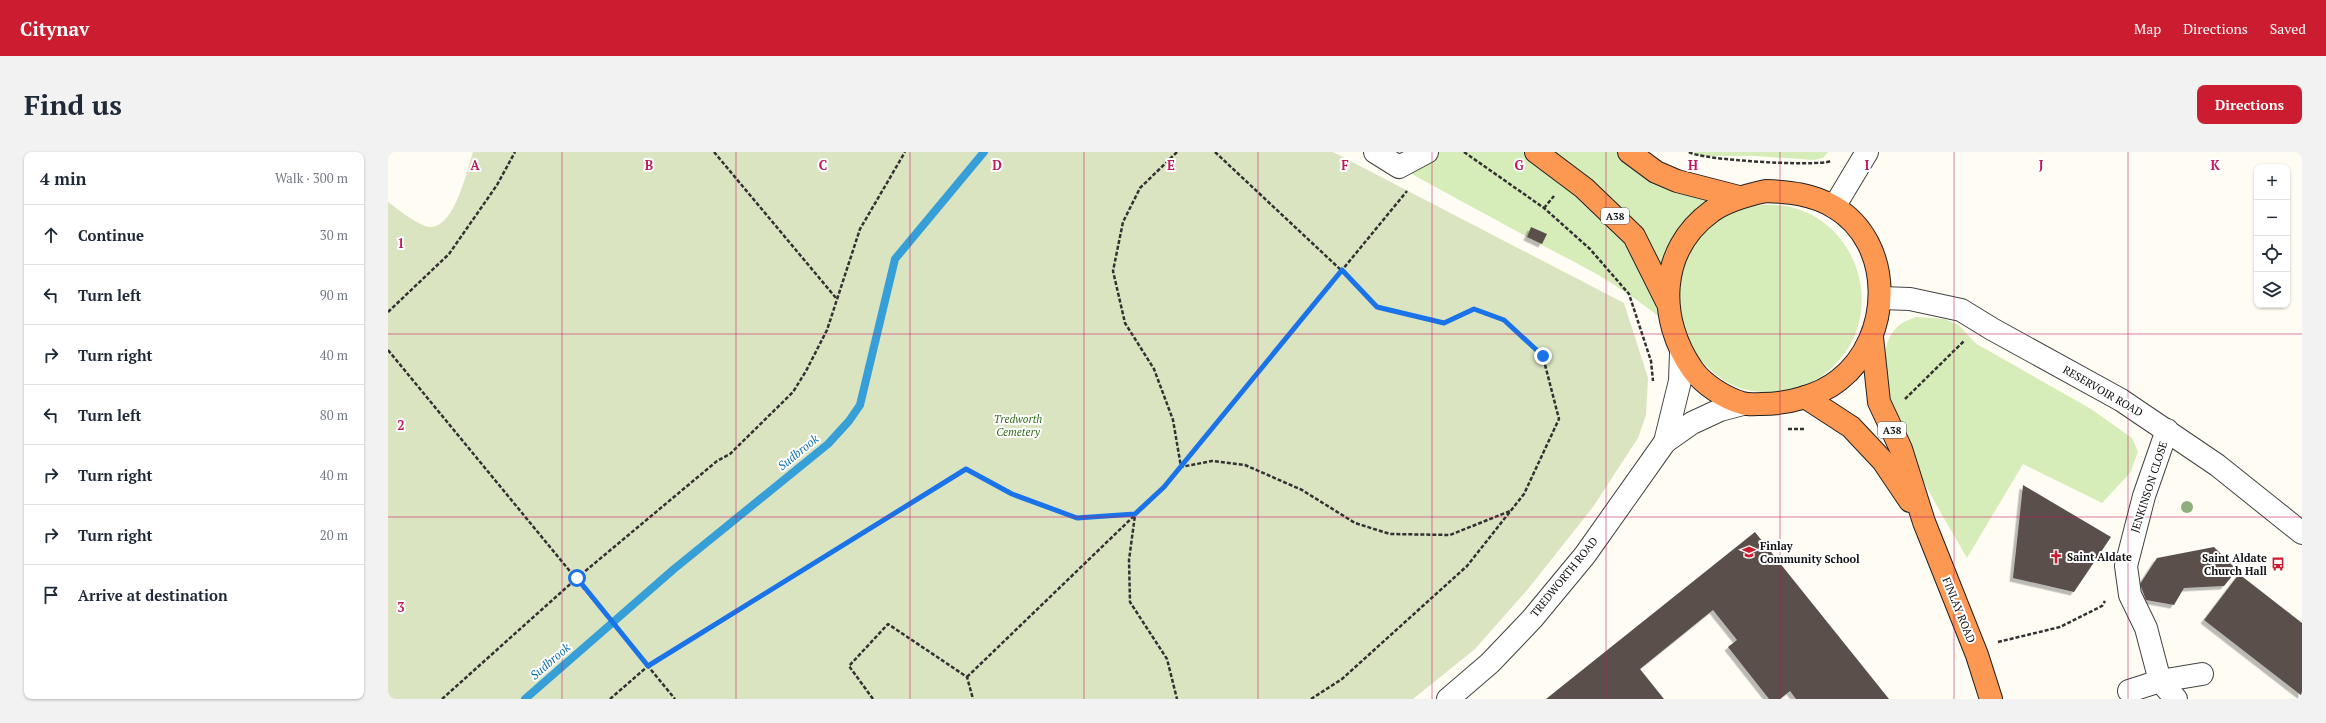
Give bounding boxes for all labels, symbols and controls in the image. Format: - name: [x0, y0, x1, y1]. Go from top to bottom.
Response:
- text: Citynav: [20, 16, 89, 41]
- text: Map: [2134, 19, 2161, 38]
- text: Directions: [2183, 19, 2248, 38]
- text: Saved: [2270, 19, 2306, 38]
- button: Directions: [2197, 85, 2302, 124]
- text: Find us: [24, 86, 122, 123]
- text: A: [470, 156, 480, 174]
- text: B: [645, 156, 653, 174]
- text: C: [819, 156, 827, 174]
- text: D: [992, 156, 1002, 174]
- text: E: [1167, 156, 1175, 174]
- text: F: [1341, 156, 1349, 174]
- text: G: [1514, 156, 1524, 174]
- text: H: [1688, 156, 1698, 174]
- text: I: [1865, 156, 1870, 174]
- text: J: [2039, 156, 2044, 174]
- text: K: [2210, 156, 2220, 174]
- map controls: [2254, 164, 2290, 308]
- button: +: [2254, 164, 2290, 200]
- text: 4 min: [40, 167, 87, 190]
- text: Walk · 300 m: [275, 169, 348, 187]
- button: −: [2254, 200, 2290, 236]
- road number: A38: [1601, 208, 1629, 224]
- icon: ahead: [40, 224, 62, 246]
- text: Continue: [78, 225, 144, 245]
- text: 30 m: [320, 226, 348, 244]
- text: 1: [397, 234, 405, 252]
- button: locate: [2254, 236, 2290, 272]
- button: layers: [2254, 272, 2290, 308]
- icon: left: [40, 284, 62, 306]
- text: Turn left: [78, 285, 142, 305]
- text: 90 m: [320, 286, 348, 304]
- icon: right: [40, 344, 62, 366]
- text: Turn right: [78, 345, 153, 365]
- text: 40 m: [320, 346, 348, 364]
- route end: [1534, 347, 1552, 365]
- street label: RESERVOIR ROAD: [2060, 362, 2146, 420]
- icon: left: [40, 404, 62, 426]
- text: Turn left: [78, 405, 142, 425]
- text: 80 m: [320, 406, 348, 424]
- park label: Tredworth Cemetery: [994, 412, 1042, 439]
- text: 2: [397, 416, 405, 434]
- road number: A38: [1878, 422, 1906, 438]
- water label: Sudbrook: [775, 431, 822, 473]
- street label: JENKINSON CLOSE: [2128, 440, 2170, 534]
- icon: right: [40, 464, 62, 486]
- text: Turn right: [78, 465, 153, 485]
- text: 40 m: [320, 466, 348, 484]
- icon: right: [40, 524, 62, 546]
- text: Turn right: [78, 525, 153, 545]
- text: 20 m: [320, 526, 348, 544]
- street label: TREDWORTH ROAD: [1527, 534, 1601, 620]
- place label: Finlay Community School: [1760, 539, 1860, 566]
- school or university icon: Finlay Community School: [1741, 544, 1757, 560]
- church icon: Saint Aldate: [2048, 549, 2064, 565]
- place label: Saint Aldate: [2067, 550, 2132, 564]
- place label: Saint Aldate Church Hall: [2202, 551, 2267, 578]
- bus stop icon: Saint Aldate Church Hall: [2270, 556, 2286, 572]
- route start: [568, 569, 586, 587]
- street label: FINLAY ROAD: [1939, 575, 1979, 645]
- icon: arrive: [40, 584, 62, 606]
- text: Arrive at destination: [78, 585, 228, 605]
- text: 3: [397, 598, 405, 616]
- water label: Sudbrook: [527, 639, 573, 682]

